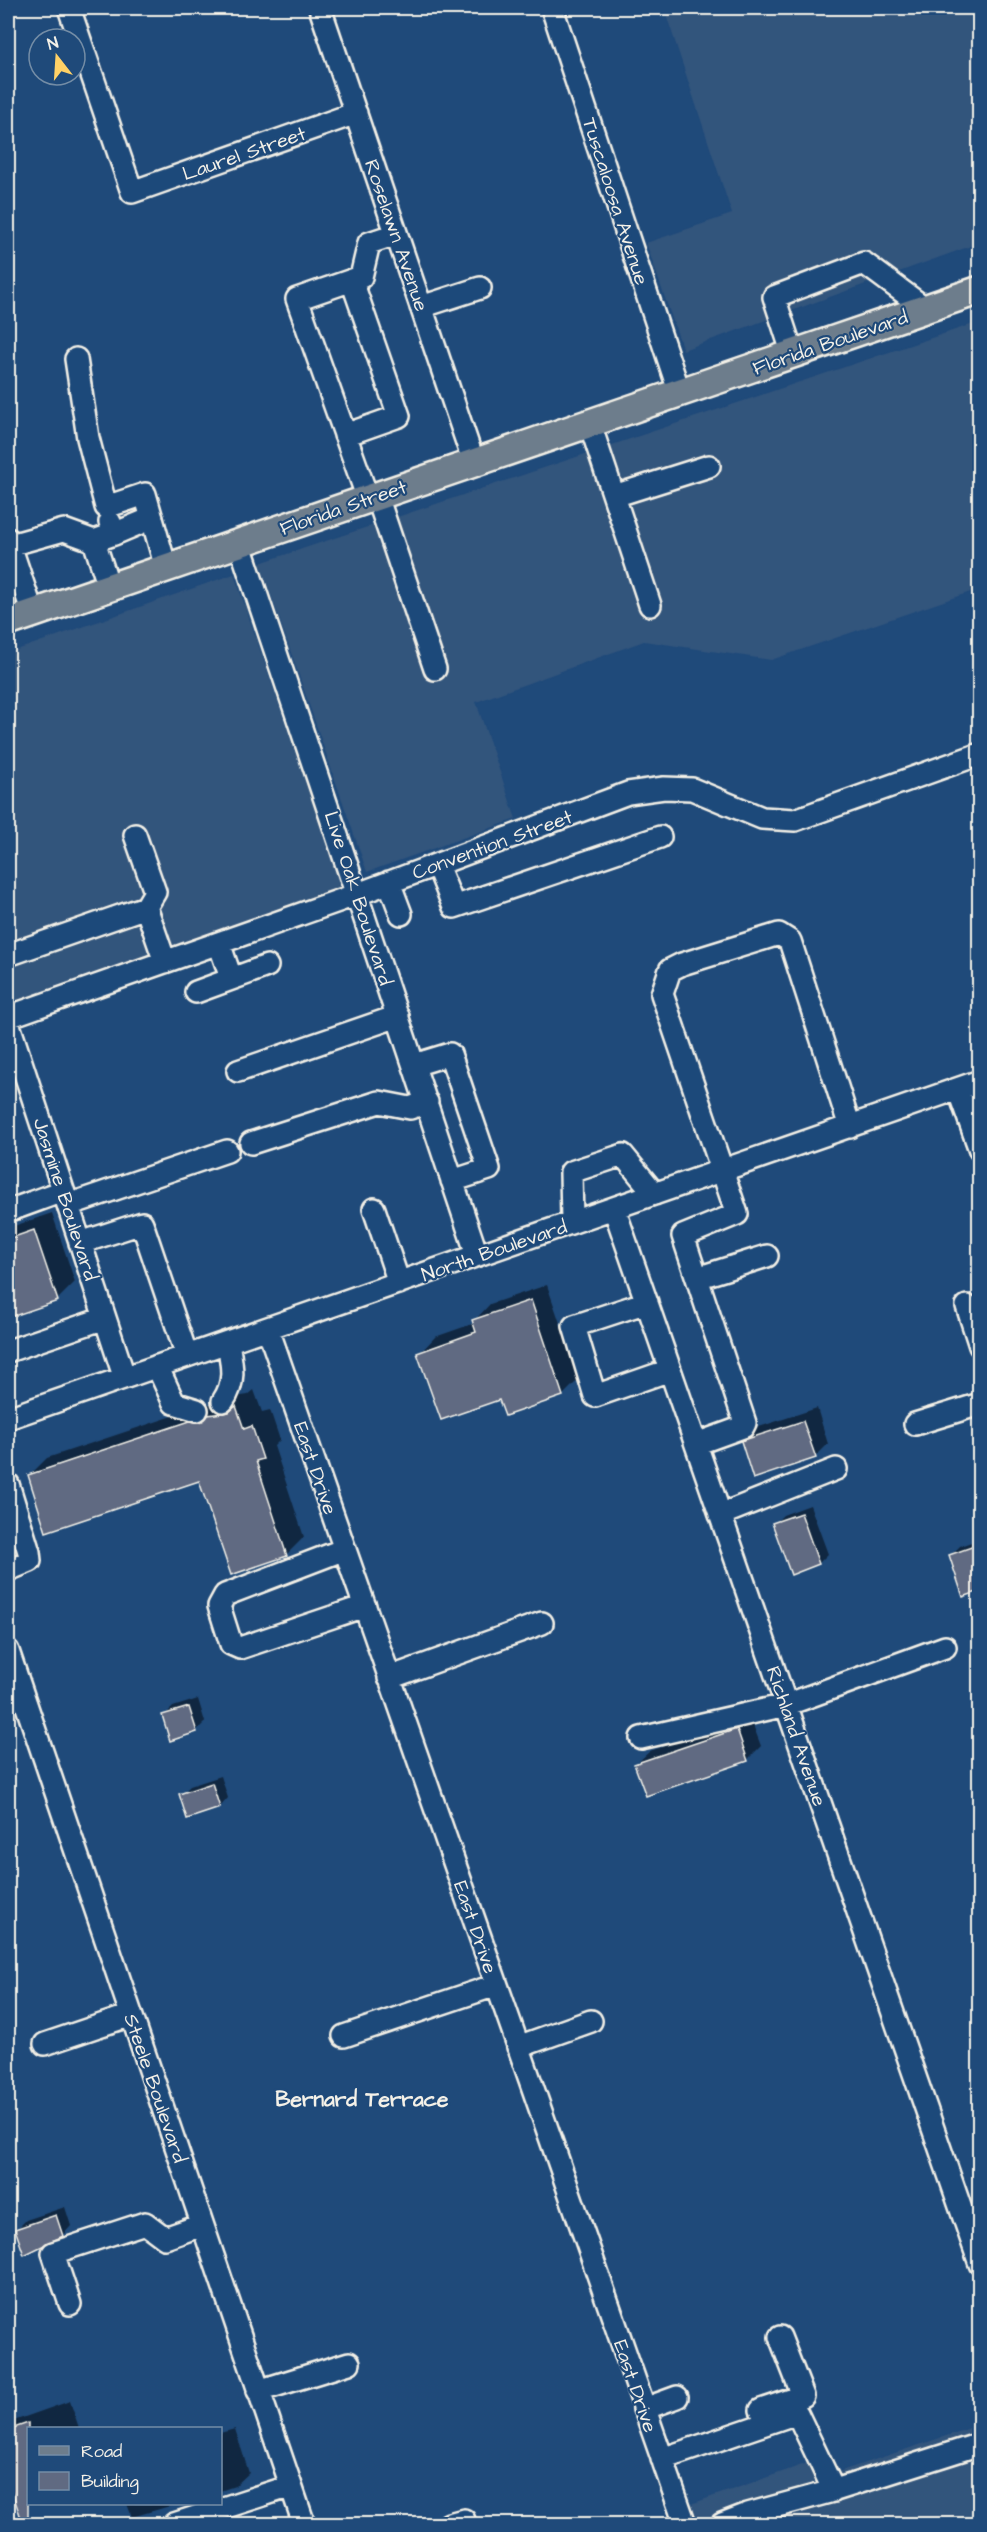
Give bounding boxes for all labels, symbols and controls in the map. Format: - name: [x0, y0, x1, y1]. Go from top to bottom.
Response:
- north arrow: [27, 27, 87, 87]
- text: N: [45, 32, 61, 56]
- street label: Tuscaloosa Avenue: [575, 114, 655, 289]
- street label: Laurel Street: [179, 120, 310, 188]
- street label: Roselawn Avenue: [357, 156, 435, 315]
- street label: Florida Boulevard: [749, 303, 912, 383]
- street label: Florida Street: [276, 473, 411, 543]
- street label: Convention Street: [408, 803, 576, 887]
- street label: Live Oak Boulevard: [317, 808, 399, 989]
- street label: Jasmine Boulevard: [26, 1114, 105, 1284]
- street label: North Boulevard: [418, 1213, 571, 1289]
- street label: East Drive: [286, 1418, 344, 1519]
- street label: Richland Avenue: [759, 1663, 833, 1810]
- street label: East Drive: [446, 1877, 504, 1978]
- street label: Steele Boulevard: [116, 2010, 194, 2167]
- district label: Bernard Terrace: [276, 2085, 449, 2114]
- street label: East Drive: [606, 2336, 664, 2437]
- legend: [27, 2427, 222, 2505]
- text: Road: [81, 2439, 122, 2464]
- text: Building: [81, 2469, 139, 2495]

